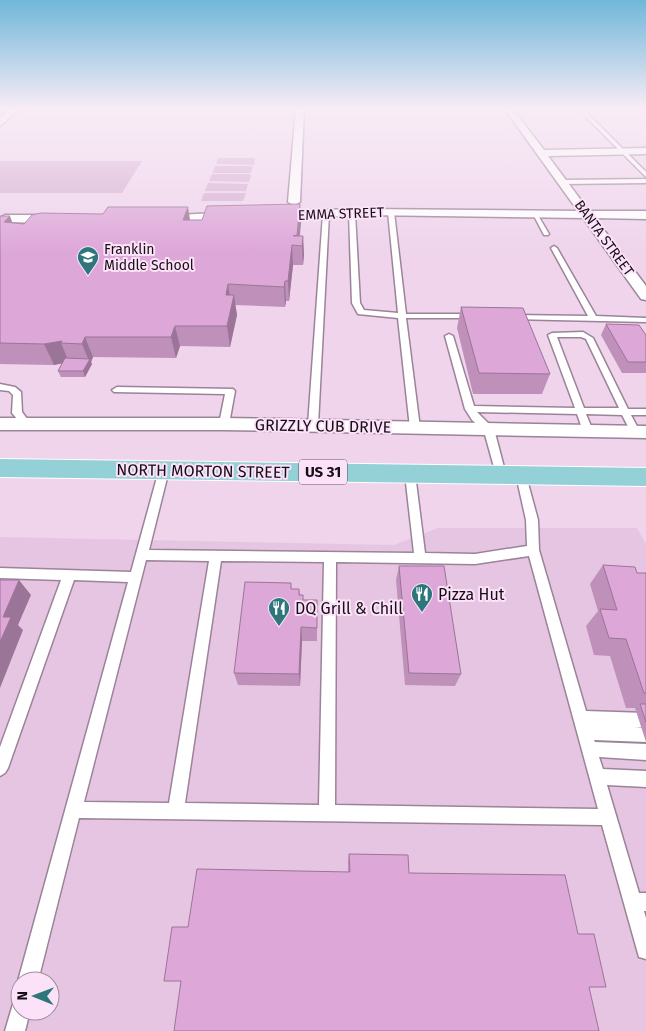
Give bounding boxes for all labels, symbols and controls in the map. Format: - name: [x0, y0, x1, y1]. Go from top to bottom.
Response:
- street label: BANTA STREET: [571, 197, 638, 280]
- street label: EMMA STREET: [298, 204, 385, 224]
- place label: Franklin Middle School: [104, 241, 194, 274]
- school or university icon: Franklin Middle School: [76, 245, 100, 276]
- street label: GRIZZLY CUB DRIVE: [255, 415, 391, 437]
- street label: NORTH MORTON STREET: [116, 460, 290, 482]
- road number: US 31: [299, 460, 347, 484]
- restaurant icon: Pizza Hut: [410, 582, 434, 613]
- place label: Pizza Hut: [438, 585, 505, 604]
- restaurant icon: DQ Grill & Chill: [267, 596, 291, 627]
- place label: DQ Grill & Chill: [295, 599, 403, 618]
- north arrow: [10, 971, 60, 1021]
- text: N: [14, 991, 31, 1001]

